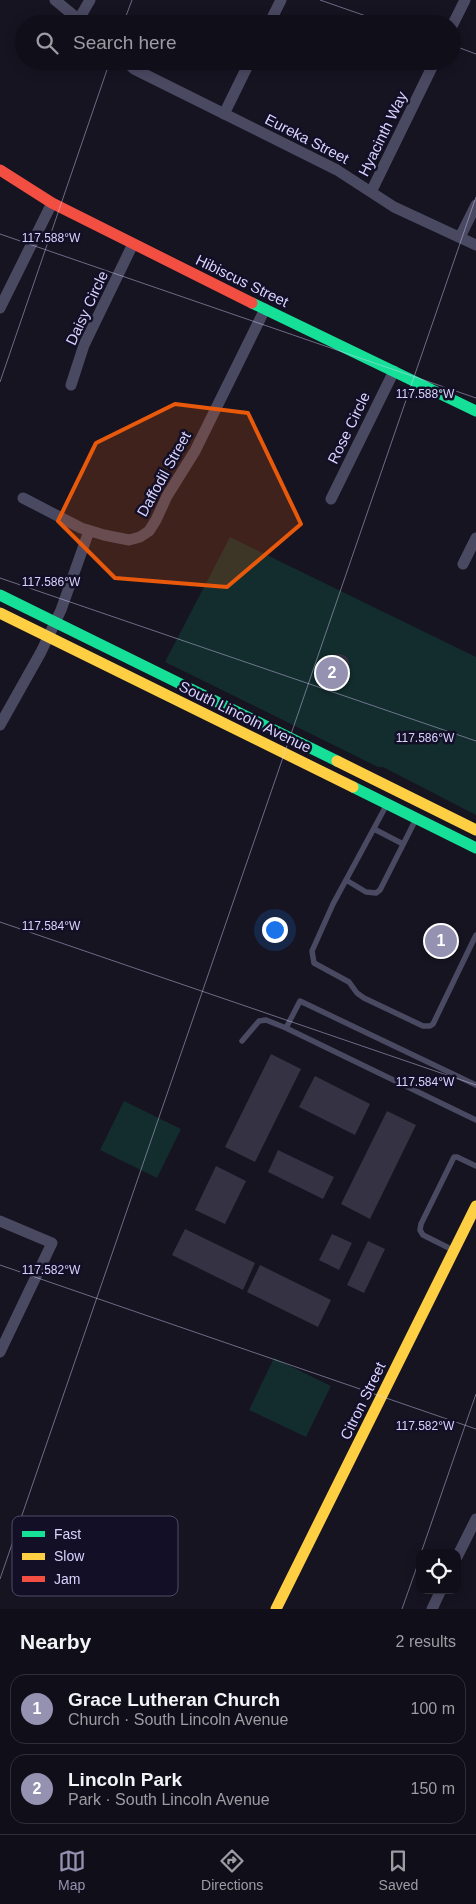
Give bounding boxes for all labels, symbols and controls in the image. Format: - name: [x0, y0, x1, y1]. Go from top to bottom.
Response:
- search box: [15, 15, 461, 70]
- icon: search: [33, 29, 61, 57]
- text: Search here: [73, 32, 177, 53]
- street label: Hyacinth Way: [355, 88, 411, 179]
- street label: Eureka Street: [263, 110, 353, 167]
- text: 117.588°W: [22, 231, 81, 245]
- street label: Hibiscus Street: [193, 251, 292, 311]
- street label: Daisy Circle: [62, 268, 111, 348]
- text: 117.588°W: [396, 387, 455, 401]
- street label: Rose Circle: [324, 389, 373, 466]
- street label: Daffodil Street: [133, 427, 194, 519]
- text: 117.586°W: [22, 575, 81, 589]
- pin: 2: [316, 654, 348, 692]
- street label: South Lincoln Avenue: [176, 677, 314, 756]
- text: 117.586°W: [396, 731, 455, 745]
- your location: [262, 917, 288, 943]
- text: 117.584°W: [22, 919, 81, 933]
- pin: 1: [425, 922, 457, 960]
- text: 117.584°W: [396, 1075, 455, 1089]
- text: 117.582°W: [22, 1263, 81, 1277]
- street label: Citron Street: [336, 1358, 389, 1442]
- text: 117.582°W: [396, 1419, 455, 1433]
- legend: [12, 1516, 178, 1596]
- text: Fast: [54, 1526, 81, 1542]
- text: Slow: [54, 1548, 85, 1564]
- map controls: [416, 1549, 461, 1594]
- button: locate: [416, 1549, 461, 1594]
- text: Jam: [54, 1571, 80, 1587]
- text: Nearby: [20, 1630, 91, 1653]
- text: 2 results: [396, 1633, 456, 1650]
- text: Grace Lutheran Church: [68, 1689, 280, 1710]
- text: 1: [33, 1700, 41, 1717]
- text: 100 m: [411, 1700, 455, 1717]
- text: Church · South Lincoln Avenue: [68, 1711, 288, 1728]
- text: Lincoln Park: [68, 1769, 182, 1790]
- text: 2: [33, 1780, 41, 1797]
- text: 150 m: [411, 1780, 455, 1797]
- text: Park · South Lincoln Avenue: [68, 1791, 270, 1808]
- tab: Map: [58, 1847, 86, 1893]
- tab: Directions: [201, 1847, 263, 1893]
- tab: Saved: [379, 1847, 418, 1893]

